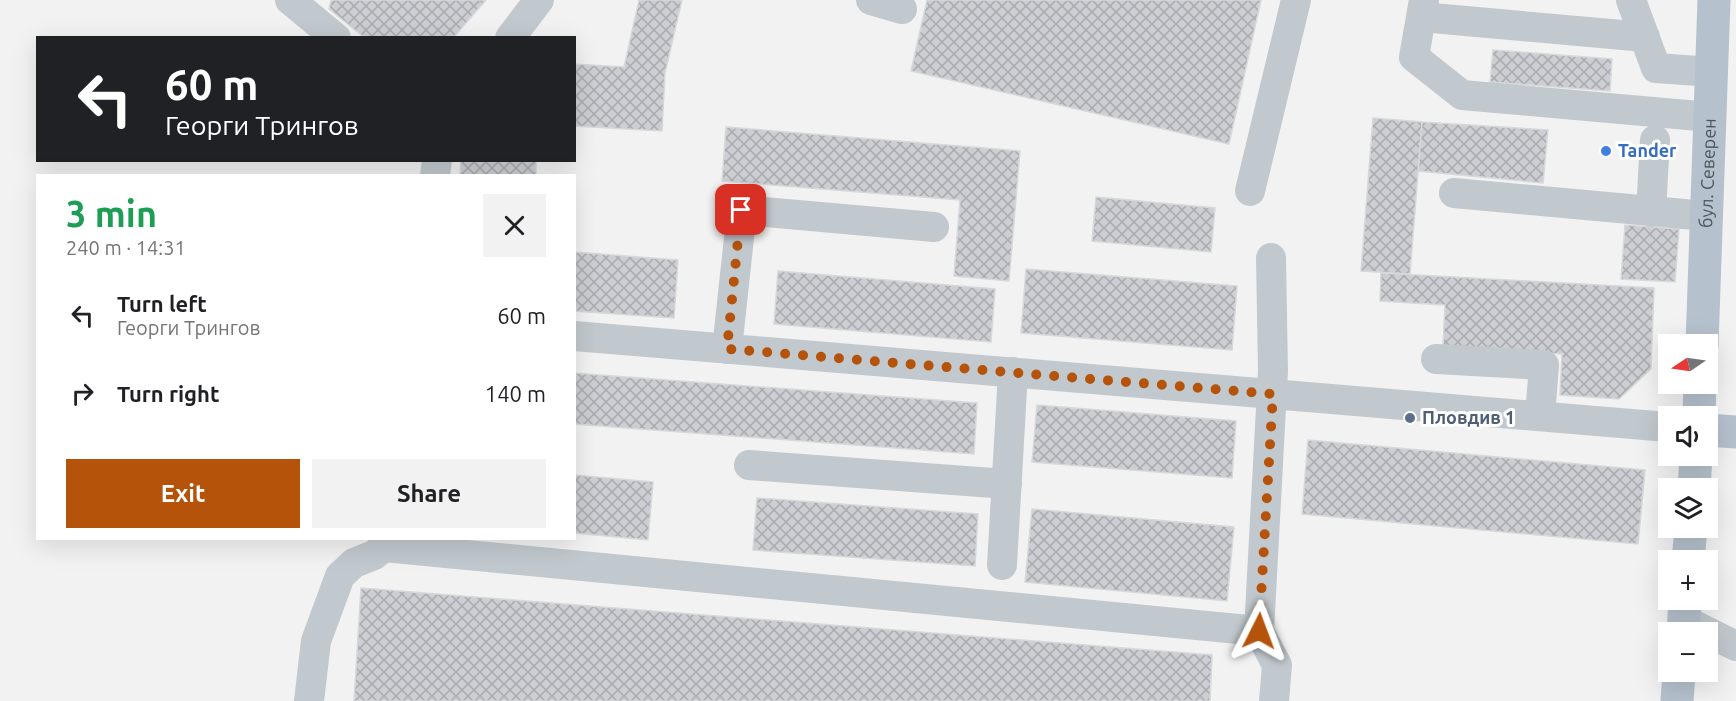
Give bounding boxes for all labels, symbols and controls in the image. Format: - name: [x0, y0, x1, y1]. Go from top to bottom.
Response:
- icon: left: [66, 60, 144, 138]
- text: 60 m: [165, 61, 259, 108]
- text: Георги Трингов: [165, 110, 359, 140]
- street label: бул. Северен: [1695, 118, 1719, 228]
- place label: Tander: [1618, 140, 1677, 160]
- marker: Tander: [1599, 144, 1613, 158]
- pin: [715, 184, 766, 235]
- text: 3 min: [66, 193, 157, 234]
- icon: arrive: [724, 193, 757, 226]
- button: close: [483, 194, 546, 257]
- text: 240 m · 14:31: [66, 236, 186, 259]
- text: Turn left: [117, 291, 207, 316]
- icon: left: [66, 299, 99, 332]
- text: 60 m: [497, 303, 546, 328]
- text: Георги Трингов: [117, 316, 261, 339]
- north arrow: [1658, 334, 1718, 394]
- map controls: [1658, 334, 1718, 682]
- icon: right: [66, 377, 99, 410]
- text: Turn right: [117, 381, 219, 406]
- text: 140 m: [485, 381, 546, 406]
- button: sound: [1658, 406, 1718, 466]
- place label: Пловдив 1: [1422, 407, 1515, 427]
- marker: Пловдив 1: [1403, 411, 1417, 425]
- button: Exit: [66, 459, 300, 528]
- button: Share: [312, 459, 546, 528]
- button: layers: [1658, 478, 1718, 538]
- button: +: [1658, 550, 1718, 610]
- position arrow: [1227, 599, 1291, 663]
- button: −: [1658, 622, 1718, 682]

